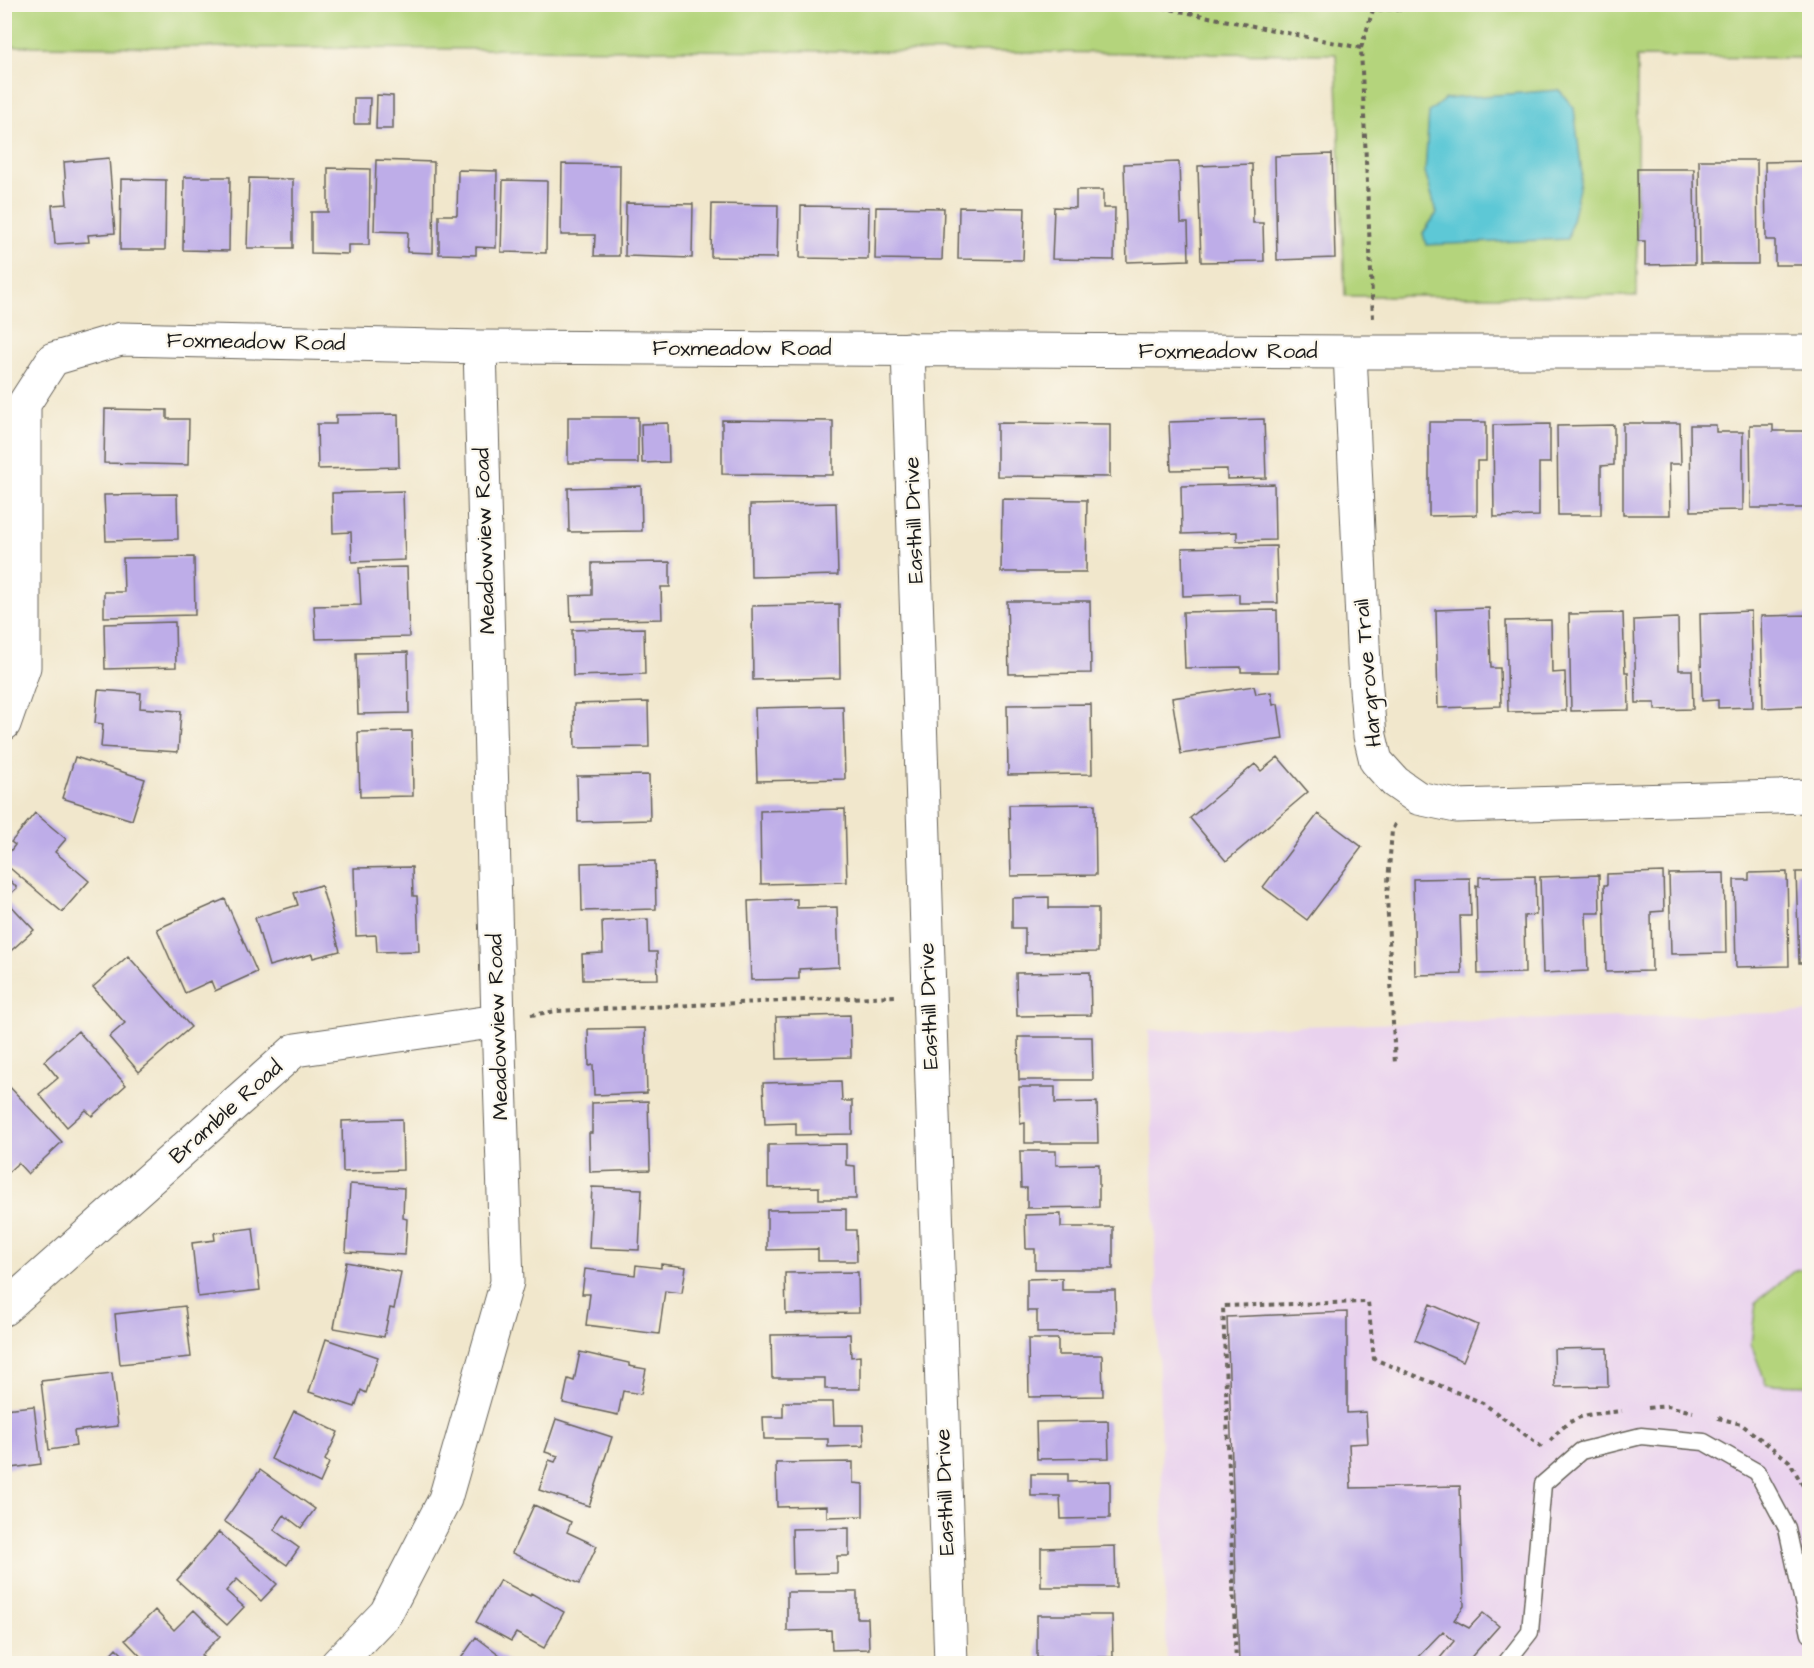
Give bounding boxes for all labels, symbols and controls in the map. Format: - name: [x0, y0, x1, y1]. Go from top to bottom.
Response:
- street label: Foxmeadow Road: [166, 325, 346, 359]
- street label: Foxmeadow Road: [653, 333, 831, 364]
- street label: Foxmeadow Road: [1139, 336, 1317, 367]
- street label: Meadowview Road: [466, 447, 504, 635]
- street label: Easthill Drive: [896, 456, 932, 584]
- street label: Hargrove Trail: [1346, 598, 1391, 748]
- street label: Meadowview Road: [479, 933, 517, 1121]
- street label: Easthill Drive: [911, 942, 947, 1070]
- street label: Bramble Road: [162, 1053, 290, 1171]
- street label: Easthill Drive: [927, 1428, 963, 1556]

